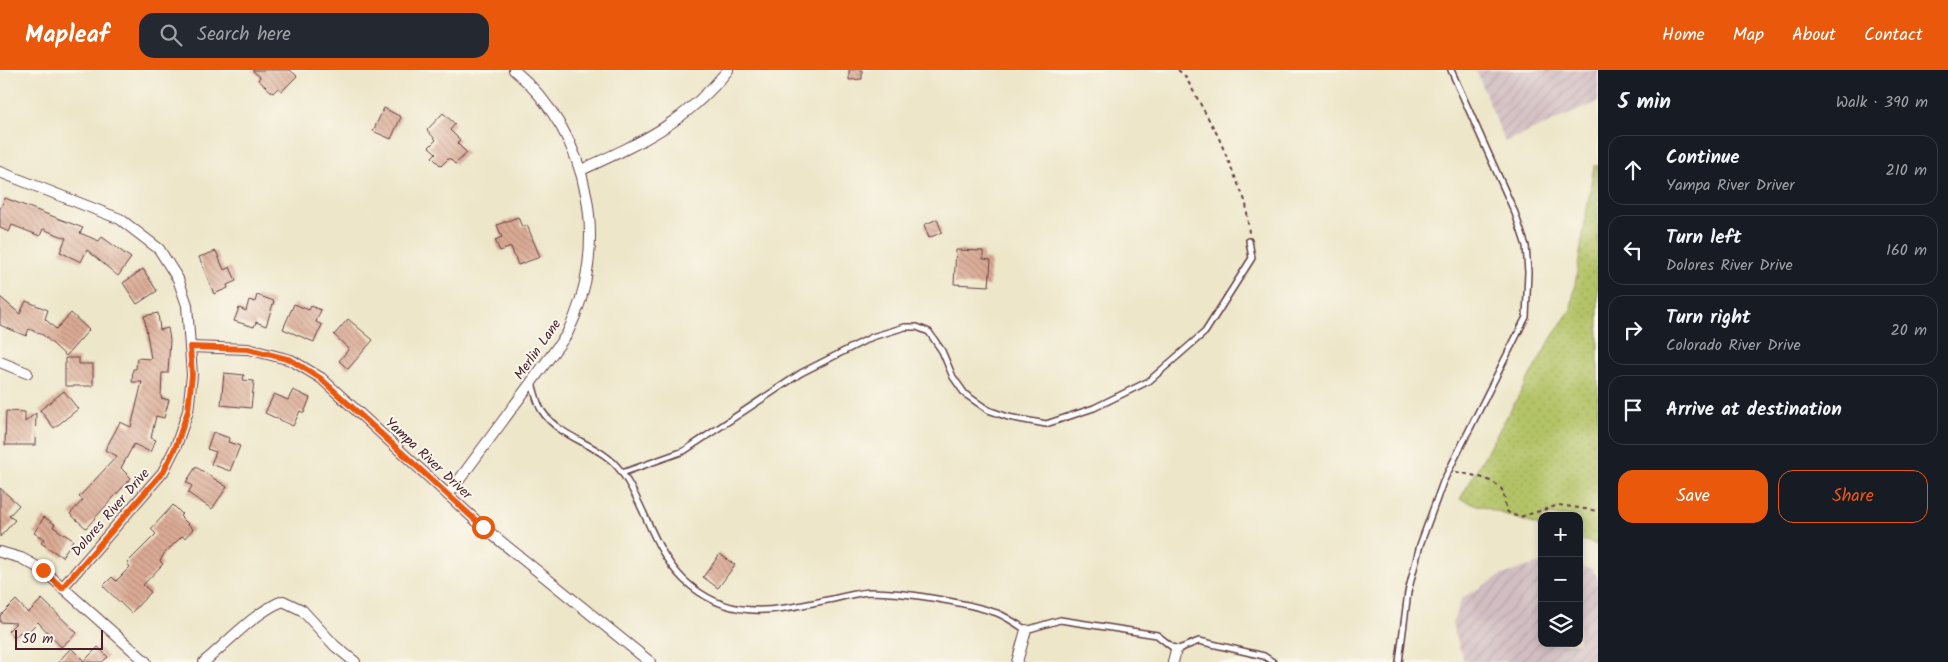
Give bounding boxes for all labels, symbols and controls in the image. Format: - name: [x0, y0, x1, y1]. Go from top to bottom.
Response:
- search box: [139, 13, 489, 58]
- text: Mapleaf: [25, 16, 109, 55]
- text: Search here: [197, 20, 291, 50]
- icon: search: [157, 21, 185, 49]
- text: Home: [1662, 21, 1705, 50]
- text: Map: [1733, 21, 1764, 50]
- text: About: [1792, 21, 1836, 50]
- text: Contact: [1864, 21, 1923, 50]
- text: 5 min: [1618, 86, 1671, 119]
- text: Walk · 390 m: [1836, 90, 1928, 115]
- text: Continue: [1666, 143, 1739, 173]
- icon: ahead: [1619, 156, 1647, 184]
- text: 210 m: [1886, 158, 1927, 183]
- text: Yampa River Driver: [1666, 173, 1795, 198]
- text: Turn left: [1666, 223, 1741, 253]
- icon: left: [1619, 236, 1647, 264]
- text: 160 m: [1886, 238, 1927, 263]
- text: Dolores River Drive: [1666, 253, 1793, 278]
- text: Turn right: [1666, 303, 1751, 333]
- street label: Merlin Lane: [509, 314, 567, 384]
- icon: right: [1619, 316, 1647, 344]
- text: 20 m: [1891, 318, 1927, 343]
- text: Colorado River Drive: [1666, 333, 1801, 358]
- text: Arrive at destination: [1666, 395, 1842, 425]
- icon: arrive: [1619, 396, 1647, 424]
- street label: Yampa River Driver: [380, 412, 478, 506]
- street label: Dolores River Drive: [66, 463, 156, 562]
- button: Save: [1618, 470, 1768, 523]
- button: Share: [1778, 470, 1928, 523]
- map controls: [1538, 512, 1583, 647]
- button: +: [1538, 512, 1583, 557]
- route start: [472, 516, 495, 539]
- button: −: [1538, 557, 1583, 602]
- route end: [32, 559, 55, 582]
- button: layers: [1538, 602, 1583, 647]
- scale bar: [15, 627, 102, 650]
- text: 50 m: [22, 628, 53, 650]

